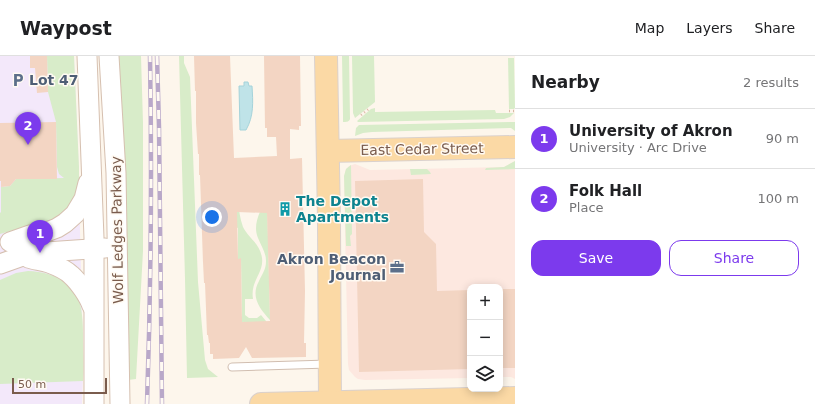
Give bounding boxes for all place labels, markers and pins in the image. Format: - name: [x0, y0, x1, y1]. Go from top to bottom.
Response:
- parking icon: Lot 47: [10, 72, 26, 88]
- place label: Lot 47: [29, 72, 79, 88]
- pin: 2: [15, 112, 41, 145]
- place label: The Depot Apartments: [296, 193, 389, 225]
- building icon: The Depot Apartments: [277, 201, 293, 217]
- pin: 1: [27, 220, 53, 253]
- place label: Akron Beacon Journal: [277, 251, 386, 283]
- office icon: Akron Beacon Journal: [389, 259, 405, 275]

